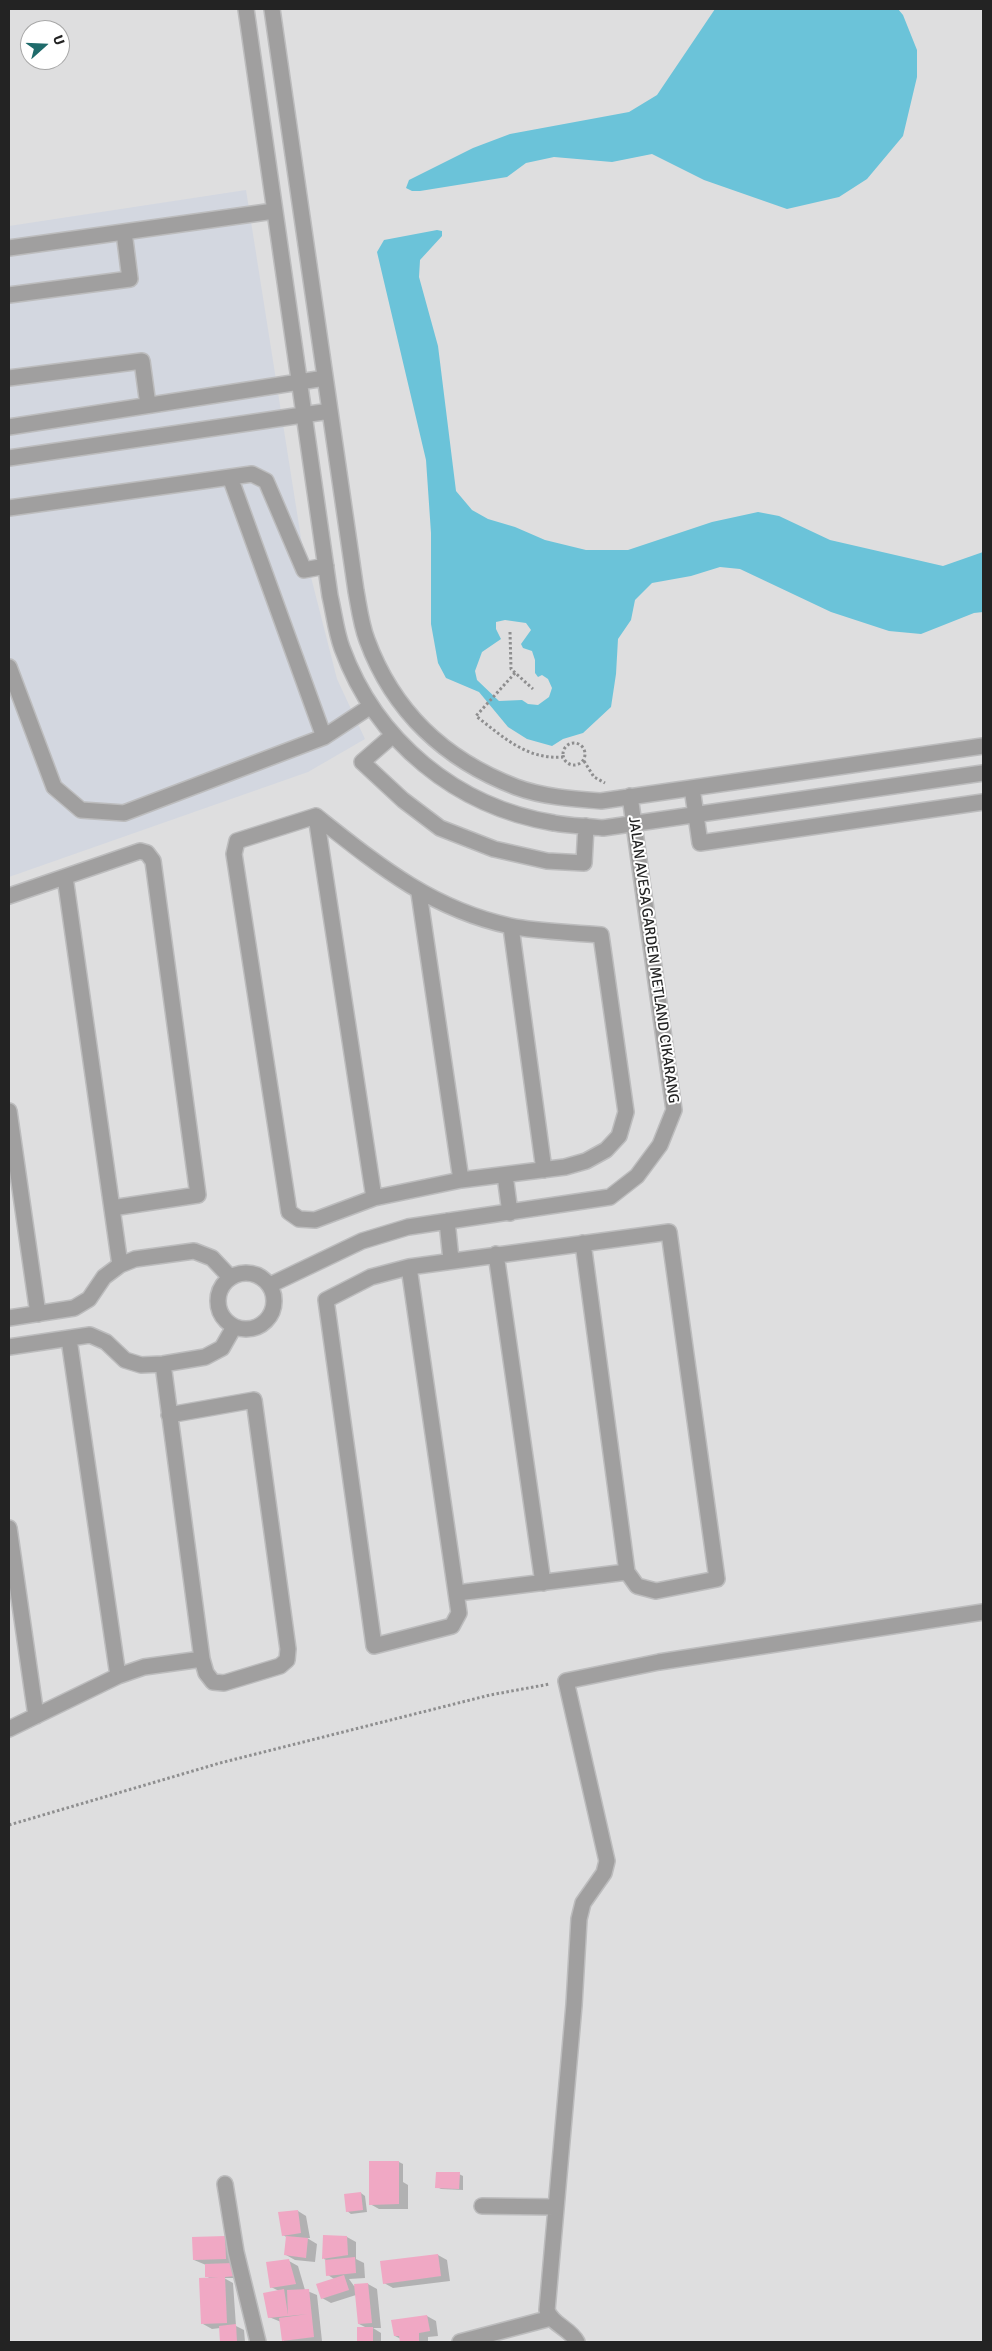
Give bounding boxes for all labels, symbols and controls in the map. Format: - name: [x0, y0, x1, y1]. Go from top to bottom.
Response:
- north arrow: [20, 20, 70, 70]
- text: U: [49, 33, 68, 47]
- street label: JALAN AVESA GARDEN METLAND CIKARANG: [624, 815, 682, 1105]

